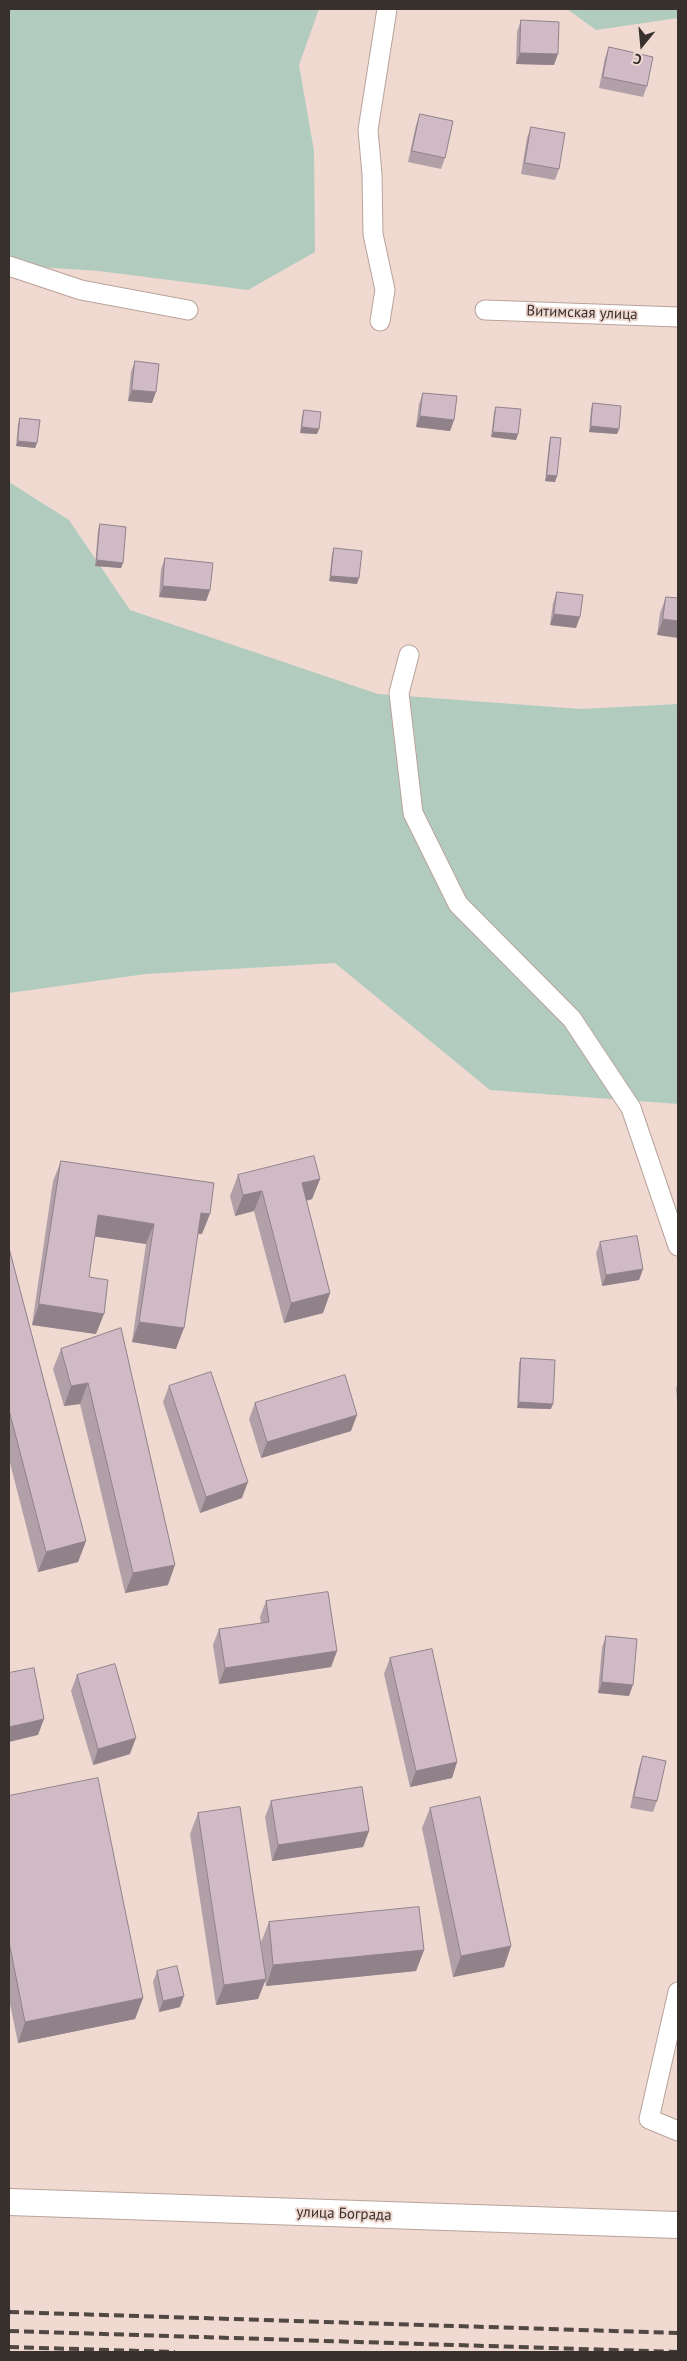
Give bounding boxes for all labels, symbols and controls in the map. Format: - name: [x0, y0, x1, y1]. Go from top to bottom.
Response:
- north arrow: [617, 20, 667, 70]
- text: С: [631, 50, 644, 69]
- street label: Витимская улица: [526, 302, 638, 324]
- street label: улица Бограда: [296, 2203, 392, 2225]

